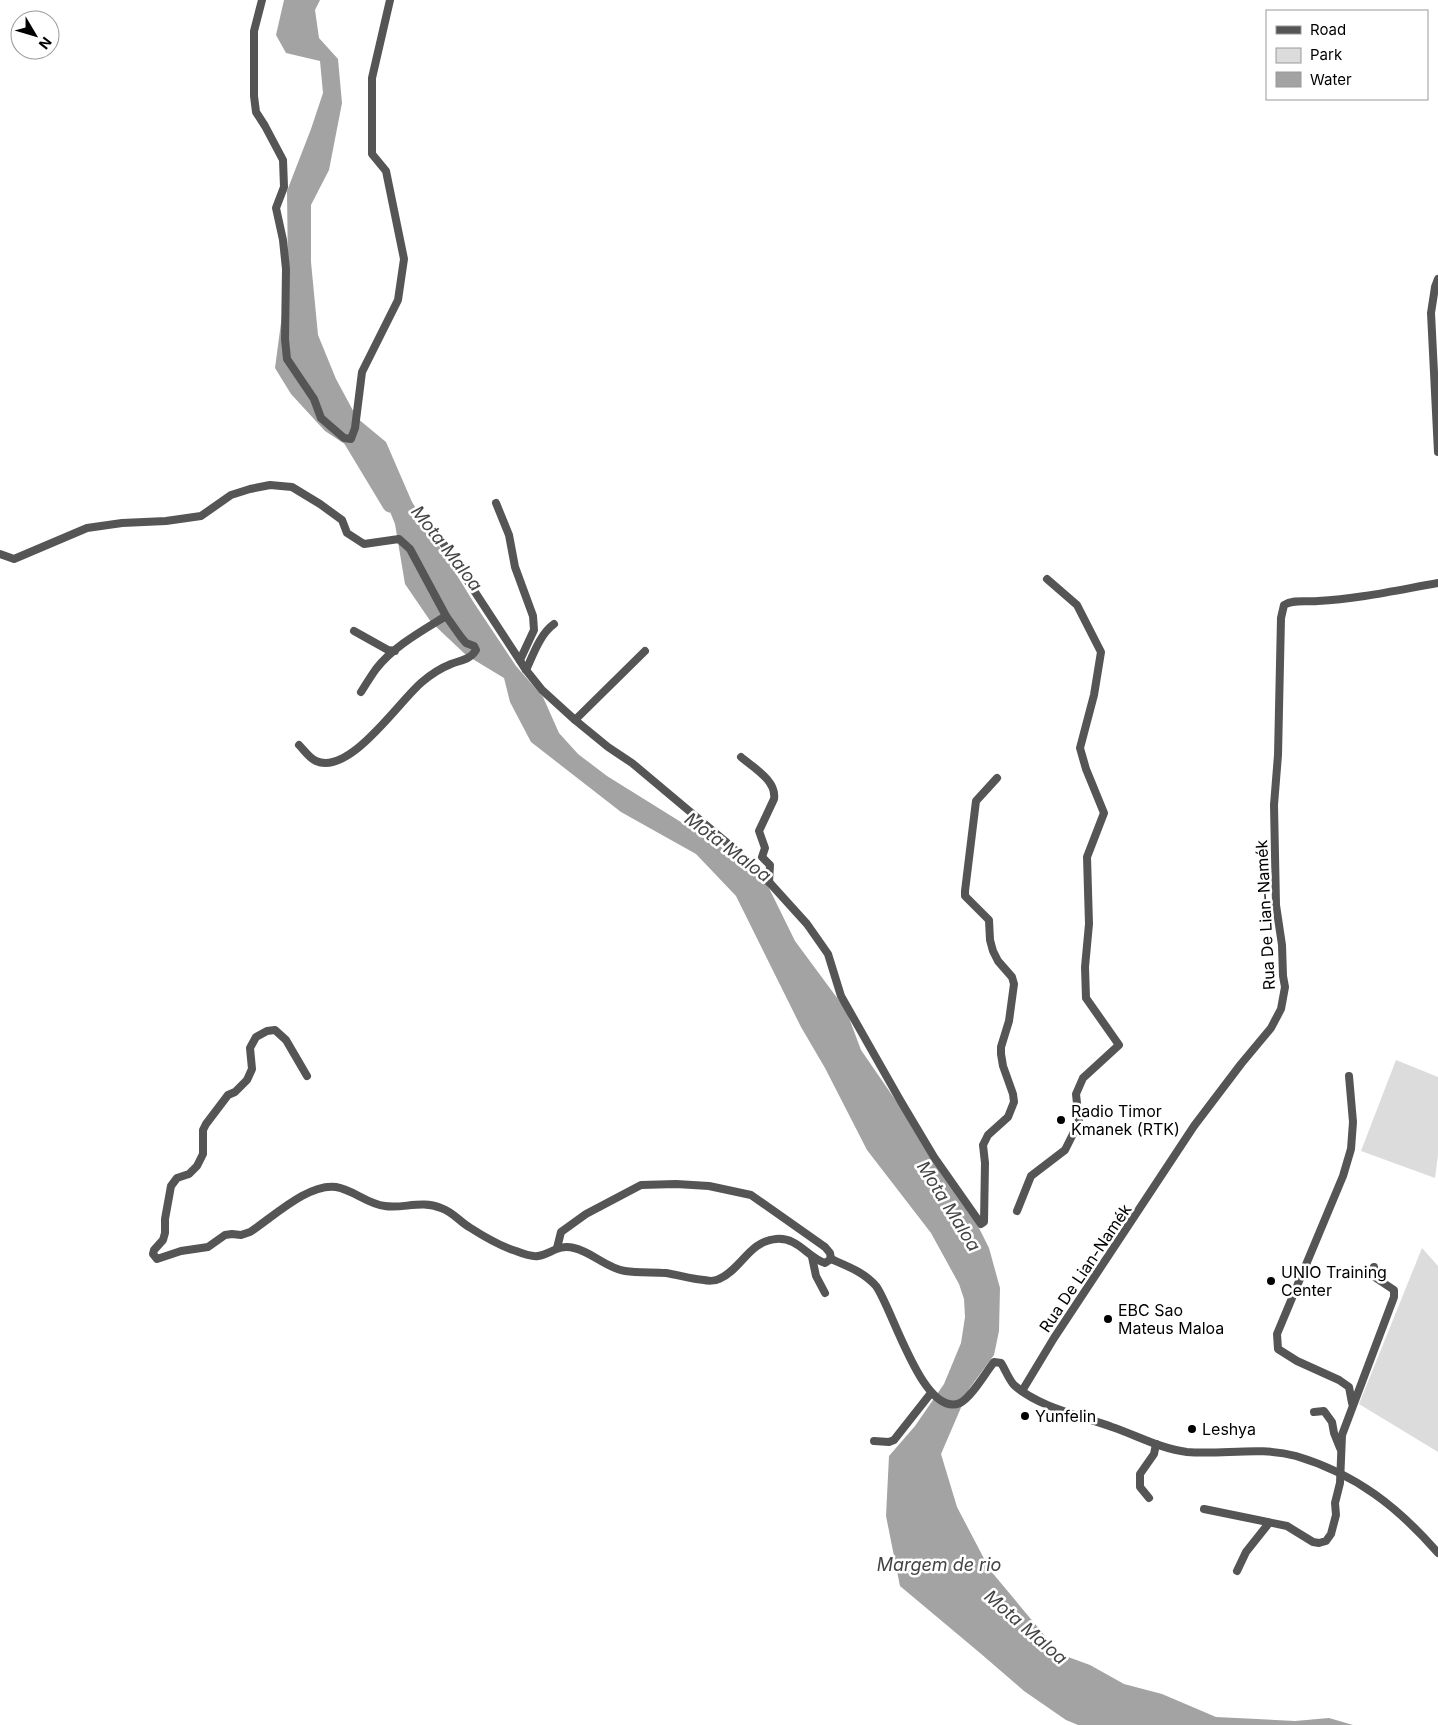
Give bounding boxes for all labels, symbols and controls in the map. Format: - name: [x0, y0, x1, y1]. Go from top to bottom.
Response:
- north arrow: [10, 10, 60, 60]
- legend: [1266, 10, 1428, 100]
- text: Road: [1310, 20, 1346, 39]
- text: N: [36, 34, 56, 53]
- text: Park: [1310, 45, 1343, 64]
- text: Water: [1310, 70, 1352, 89]
- water label: Mota Maloa: [407, 501, 487, 595]
- water label: Mota Maloa: [681, 808, 775, 886]
- street label: Rua De Lian-Namék: [1251, 839, 1279, 991]
- place label: Radio Timor Kmanek (RTK): [1071, 1101, 1180, 1139]
- marker: Radio Timor Kmanek (RTK): [1055, 1114, 1067, 1126]
- water label: Mota Maloa: [913, 1157, 985, 1255]
- street label: Rua De Lian-Namék: [1035, 1200, 1135, 1336]
- place label: UNIO Training Center: [1281, 1262, 1387, 1300]
- marker: UNIO Training Center: [1265, 1275, 1277, 1287]
- place label: EBC Sao Mateus Maloa: [1118, 1300, 1224, 1338]
- marker: EBC Sao Mateus Maloa: [1102, 1313, 1114, 1325]
- place label: Yunfelin: [1035, 1406, 1096, 1426]
- marker: Yunfelin: [1019, 1410, 1031, 1422]
- place label: Leshya: [1202, 1419, 1256, 1439]
- marker: Leshya: [1186, 1423, 1198, 1435]
- water label: Margem de rio: [877, 1554, 1001, 1575]
- water label: Mota Maloa: [980, 1585, 1072, 1669]

